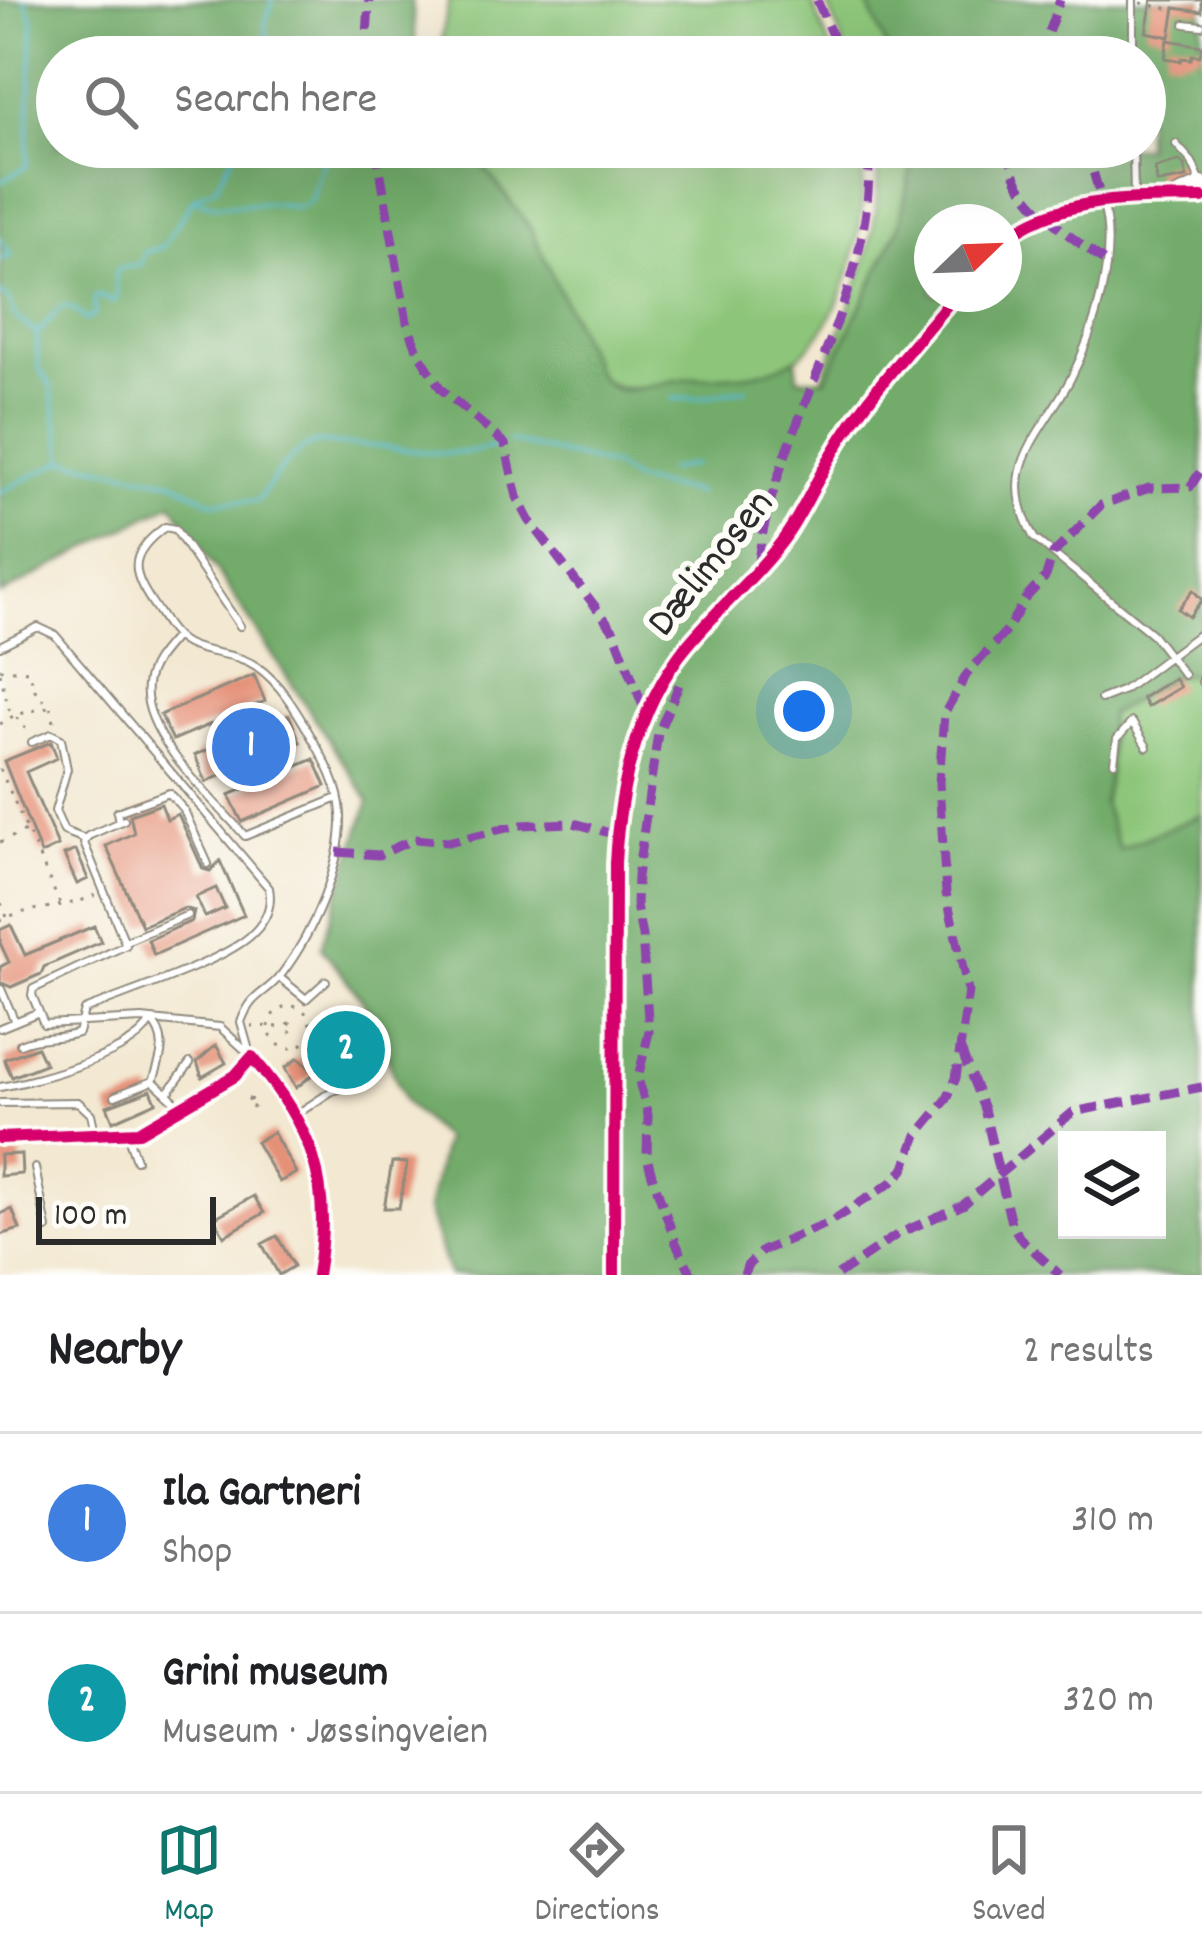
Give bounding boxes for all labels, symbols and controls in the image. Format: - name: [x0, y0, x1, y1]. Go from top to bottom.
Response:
- search box: [36, 36, 1166, 168]
- icon: search: [78, 69, 144, 135]
- text: Search here: [174, 70, 377, 134]
- north arrow: [914, 204, 1022, 312]
- street label: Dælimosen: [635, 478, 791, 652]
- your location: [774, 681, 834, 741]
- pin: 1: [212, 702, 290, 792]
- pin: 2: [307, 1005, 385, 1095]
- map controls: [1058, 1131, 1166, 1239]
- button: layers: [1058, 1131, 1166, 1239]
- scale bar: [36, 1191, 216, 1244]
- text: 100 m: [54, 1194, 127, 1241]
- text: Nearby: [48, 1317, 181, 1389]
- text: 2 results: [1023, 1326, 1154, 1381]
- text: Ila Gartneri: [162, 1463, 361, 1527]
- text: 1: [83, 1495, 91, 1550]
- text: 310 m: [1071, 1495, 1154, 1550]
- text: Shop: [162, 1527, 232, 1582]
- text: Grini museum: [162, 1643, 388, 1707]
- text: 2: [78, 1675, 96, 1730]
- text: 320 m: [1063, 1675, 1154, 1730]
- text: Museum · Jøssingveien: [162, 1707, 488, 1762]
- tab: Map: [156, 1817, 222, 1936]
- tab: Directions: [535, 1817, 660, 1936]
- tab: Saved: [972, 1817, 1046, 1936]

